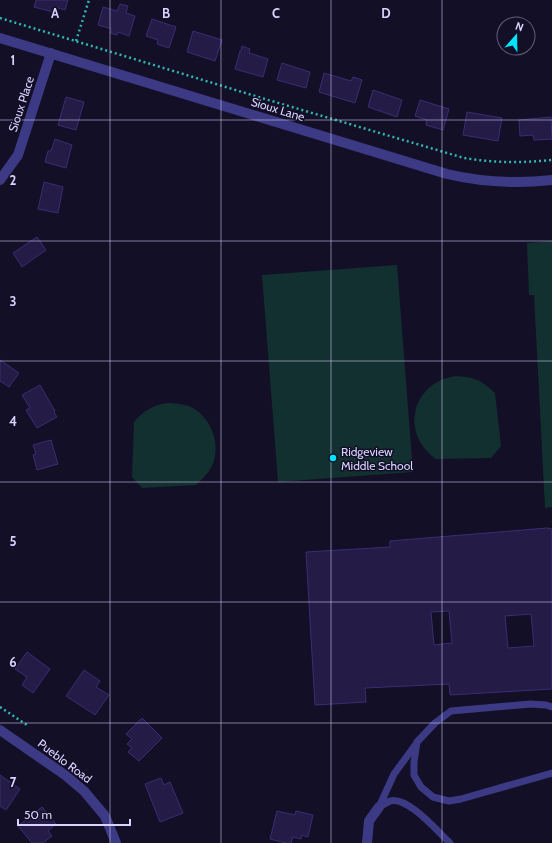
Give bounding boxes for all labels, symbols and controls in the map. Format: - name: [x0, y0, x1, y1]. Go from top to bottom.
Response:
- text: A: [51, 5, 60, 21]
- text: B: [162, 5, 170, 21]
- text: C: [272, 5, 280, 21]
- text: D: [381, 5, 391, 21]
- north arrow: [496, 16, 536, 56]
- text: N: [513, 19, 525, 35]
- text: 1: [11, 52, 15, 68]
- street label: Sioux Place: [5, 74, 37, 134]
- street label: Sioux Lane: [249, 94, 307, 124]
- text: 2: [10, 172, 17, 188]
- text: 3: [9, 293, 17, 309]
- text: 4: [9, 413, 17, 429]
- place label: Ridgeview Middle School: [341, 444, 413, 473]
- marker: Ridgeview Middle School: [328, 453, 338, 463]
- text: 5: [10, 533, 17, 549]
- text: 6: [9, 654, 17, 670]
- street label: Pueblo Road: [35, 736, 95, 786]
- text: 7: [10, 774, 17, 790]
- scale bar: [18, 801, 130, 827]
- text: 50 m: [24, 807, 52, 822]

